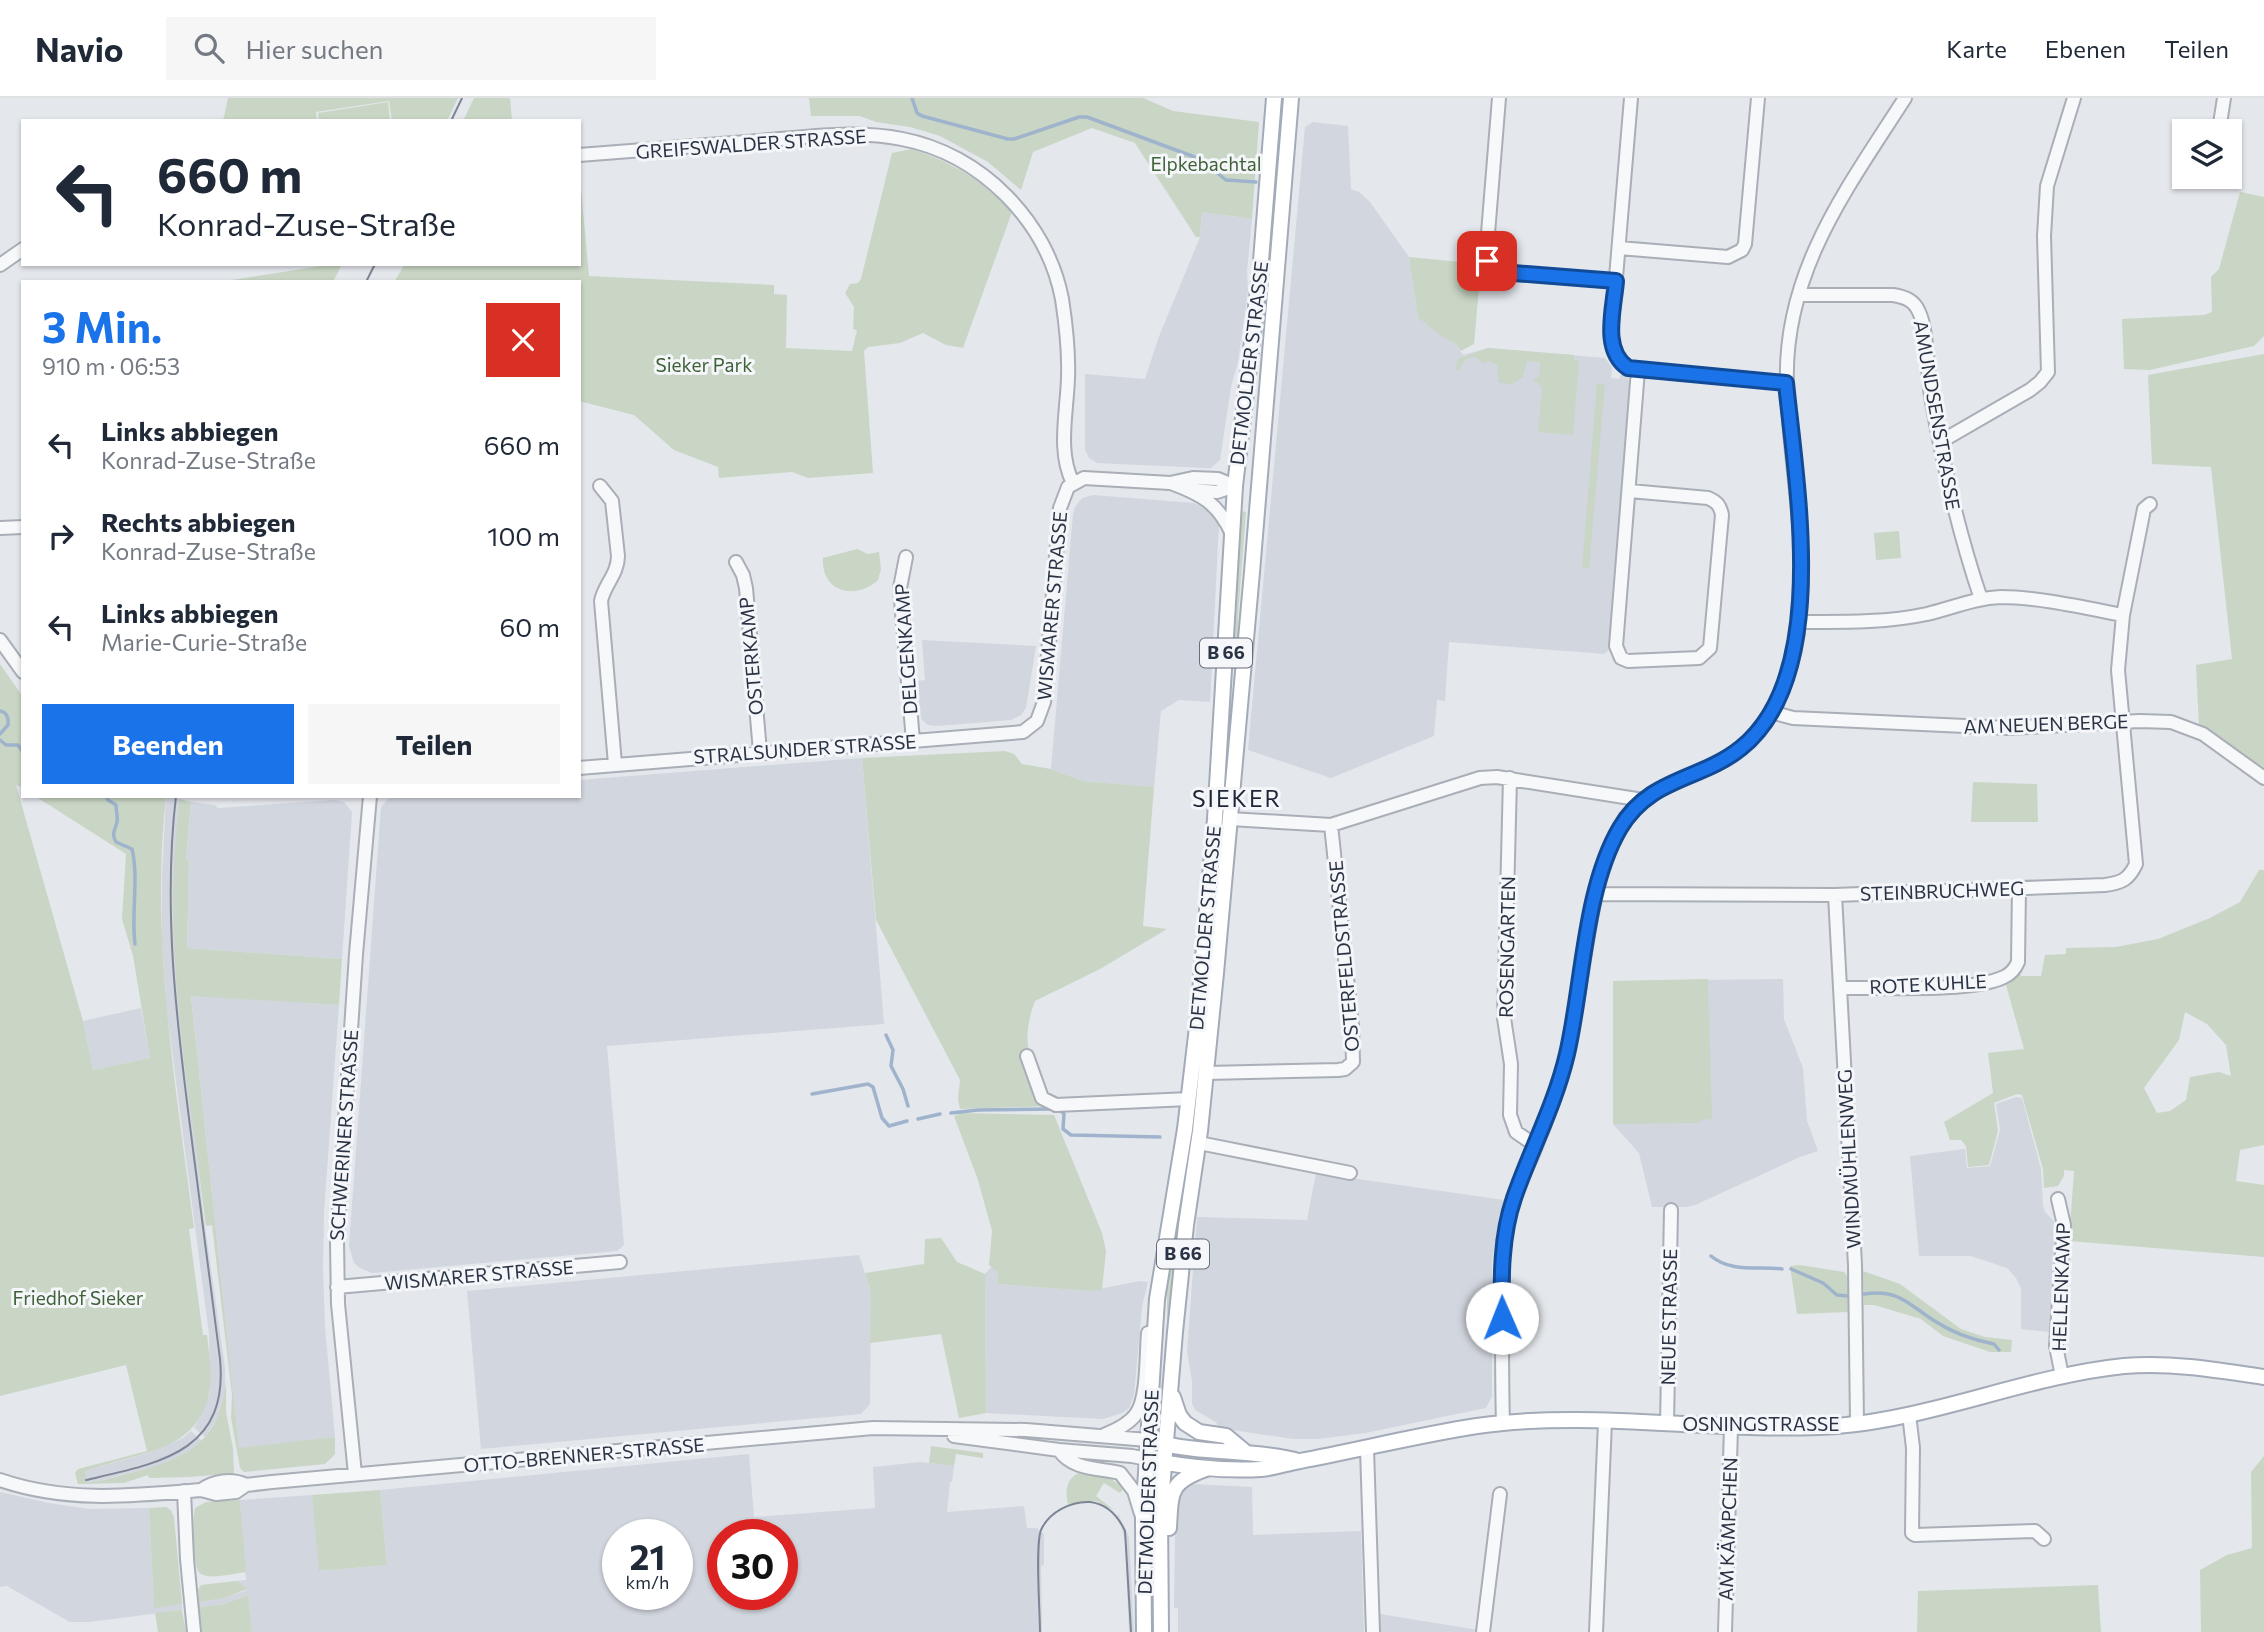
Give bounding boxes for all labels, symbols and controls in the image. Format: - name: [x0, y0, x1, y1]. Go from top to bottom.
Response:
- search box: [166, 17, 656, 80]
- text: Navio: [35, 28, 124, 69]
- icon: search: [190, 29, 228, 67]
- text: Hier suchen: [246, 33, 384, 64]
- text: Karte: [1946, 34, 2007, 63]
- text: Ebenen: [2045, 34, 2126, 63]
- text: Teilen: [2164, 34, 2229, 63]
- map controls: [2172, 119, 2242, 189]
- button: layers: [2172, 119, 2242, 189]
- street label: GREIFSWALDER STRASSE: [635, 124, 867, 163]
- text: 660 m: [157, 143, 302, 203]
- icon: left: [42, 147, 133, 238]
- park label: Elpkebachtal: [1150, 152, 1262, 175]
- text: Konrad-Zuse-Straße: [157, 203, 456, 243]
- pin: [1457, 231, 1517, 291]
- icon: arrive: [1468, 242, 1506, 280]
- street label: DETMOLDER STRASSE: [1225, 260, 1272, 466]
- text: 3 Min.: [42, 300, 162, 352]
- button: close: [486, 303, 560, 377]
- street label: AMUNDSENSTRASSE: [1909, 318, 1966, 512]
- text: 910 m · 06:53: [42, 352, 180, 380]
- park label: Sieker Park: [656, 353, 752, 376]
- text: Links abbiegen: [101, 415, 279, 446]
- icon: left: [42, 426, 80, 464]
- text: 660 m: [484, 429, 560, 460]
- text: Konrad-Zuse-Straße: [101, 446, 316, 474]
- text: Rechts abbiegen: [101, 506, 296, 537]
- street label: WISMARER STRASSE: [1032, 510, 1071, 702]
- icon: right: [42, 517, 80, 555]
- text: 100 m: [487, 520, 560, 551]
- text: Konrad-Zuse-Straße: [101, 537, 316, 565]
- street label: DELGENKAMP: [889, 583, 922, 715]
- street label: OSTERKAMP: [734, 596, 767, 716]
- text: Links abbiegen: [101, 597, 279, 628]
- icon: left: [42, 608, 80, 646]
- text: 60 m: [500, 611, 560, 642]
- text: Marie-Curie-Straße: [101, 628, 307, 656]
- road number: B 66: [1200, 638, 1252, 668]
- button: Beenden: [42, 704, 294, 784]
- button: Teilen: [308, 704, 560, 784]
- street label: AM NEUEN BERGE: [1963, 709, 2129, 738]
- street label: STRALSUNDER STRASSE: [693, 729, 917, 768]
- district label: SIEKER: [1192, 784, 1282, 812]
- street label: DETMOLDER STRASSE: [1184, 825, 1225, 1031]
- street label: OSTERFELDSTRASSE: [1324, 859, 1363, 1053]
- street label: ROSENGARTEN: [1494, 876, 1519, 1018]
- street label: STEINBRUCHWEG: [1859, 876, 2024, 905]
- street label: ROTE KUHLE: [1869, 969, 1987, 998]
- street label: SCHWERINER STRASSE: [325, 1029, 362, 1241]
- street label: WINDMÜHLENWEG: [1832, 1069, 1865, 1249]
- street label: HELLENKAMP: [2047, 1222, 2074, 1352]
- road number: B 66: [1157, 1240, 1209, 1268]
- street label: NEUE STRASSE: [1656, 1248, 1681, 1386]
- street label: WISMARER STRASSE: [383, 1255, 575, 1294]
- position arrow: [1465, 1281, 1539, 1355]
- park label: Friedhof Sieker: [13, 1286, 144, 1309]
- street label: DETMOLDER STRASSE: [1132, 1389, 1163, 1595]
- street label: OSNINGSTRASSE: [1682, 1412, 1840, 1435]
- street label: OTTO-BRENNER-STRASSE: [463, 1433, 705, 1476]
- street label: AM KÄMPCHEN: [1713, 1457, 1742, 1601]
- speed limit sign: 30: [707, 1519, 798, 1610]
- text: 21: [630, 1534, 665, 1577]
- text: km/h: [626, 1571, 669, 1593]

